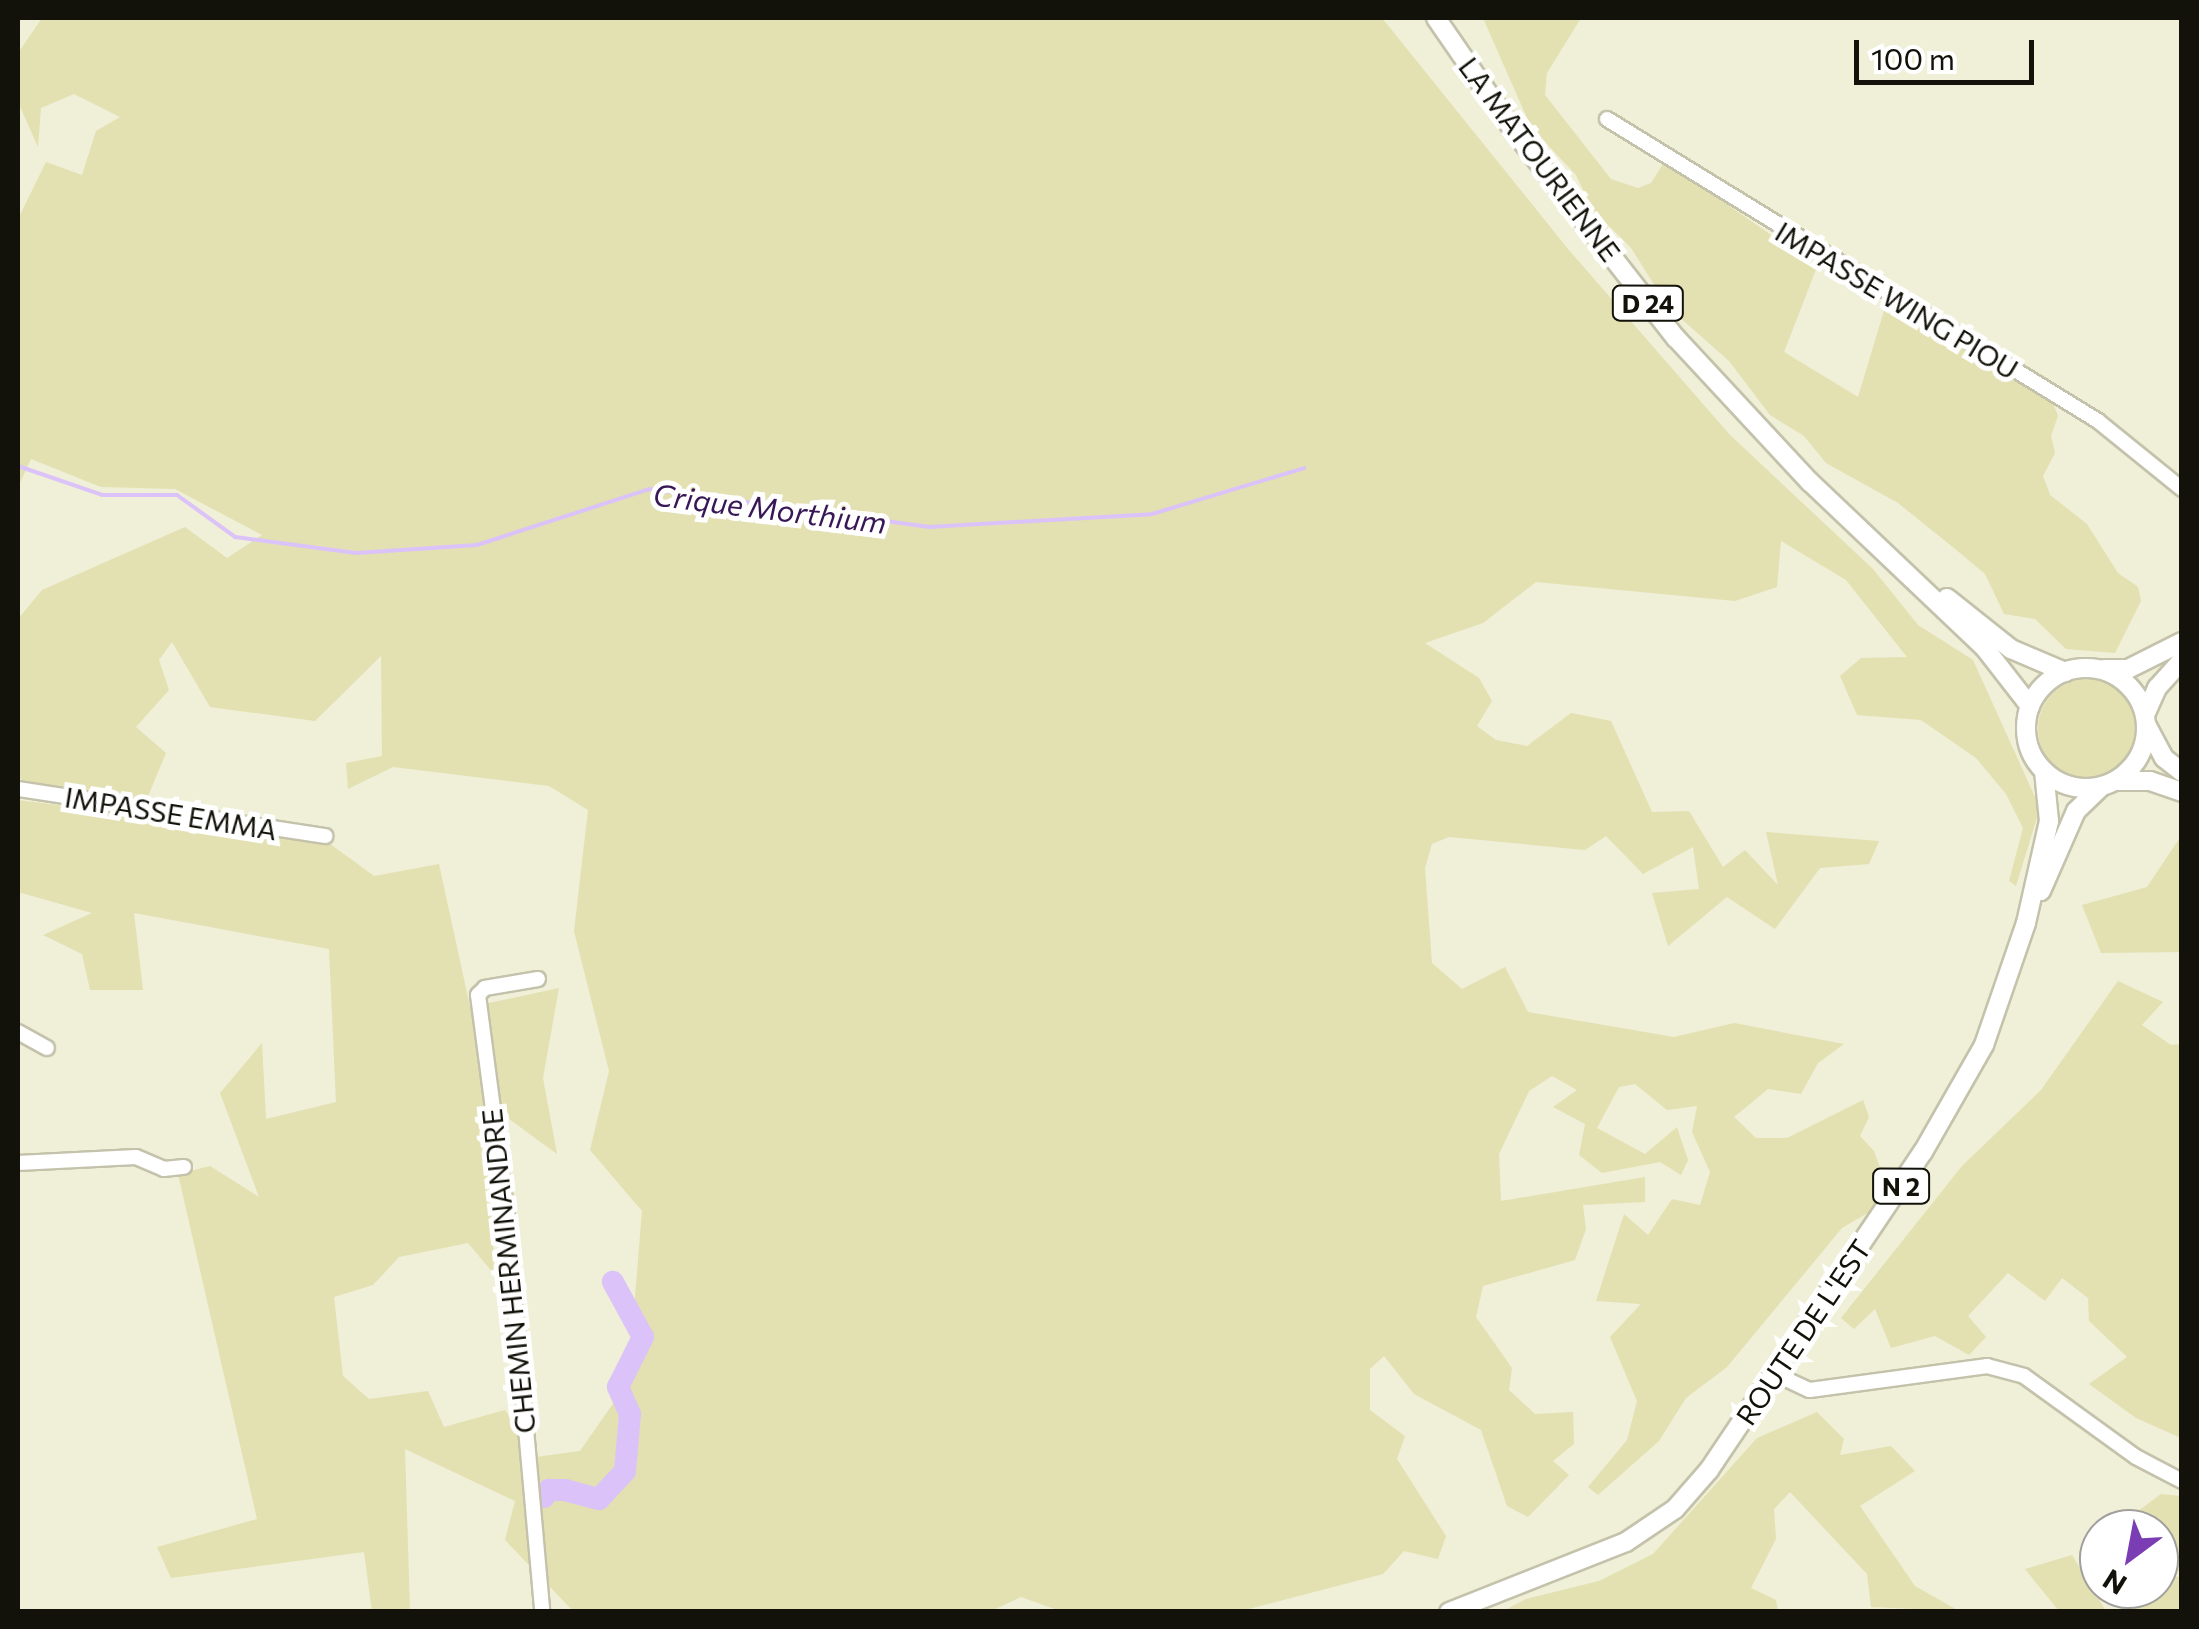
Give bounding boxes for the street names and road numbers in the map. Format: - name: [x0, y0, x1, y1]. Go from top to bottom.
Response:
- street label: LA MATOURIENNE: [1452, 50, 1628, 268]
- street label: IMPASSE WING PIOU: [1770, 214, 2024, 386]
- road number: D 24: [1610, 283, 1686, 323]
- street label: IMPASSE EMMA: [62, 780, 280, 846]
- street label: CHEMIN HERMINANDRE: [474, 1107, 542, 1435]
- road number: N 2: [1871, 1166, 1931, 1206]
- street label: ROUTE DE L'EST: [1729, 1233, 1877, 1431]

